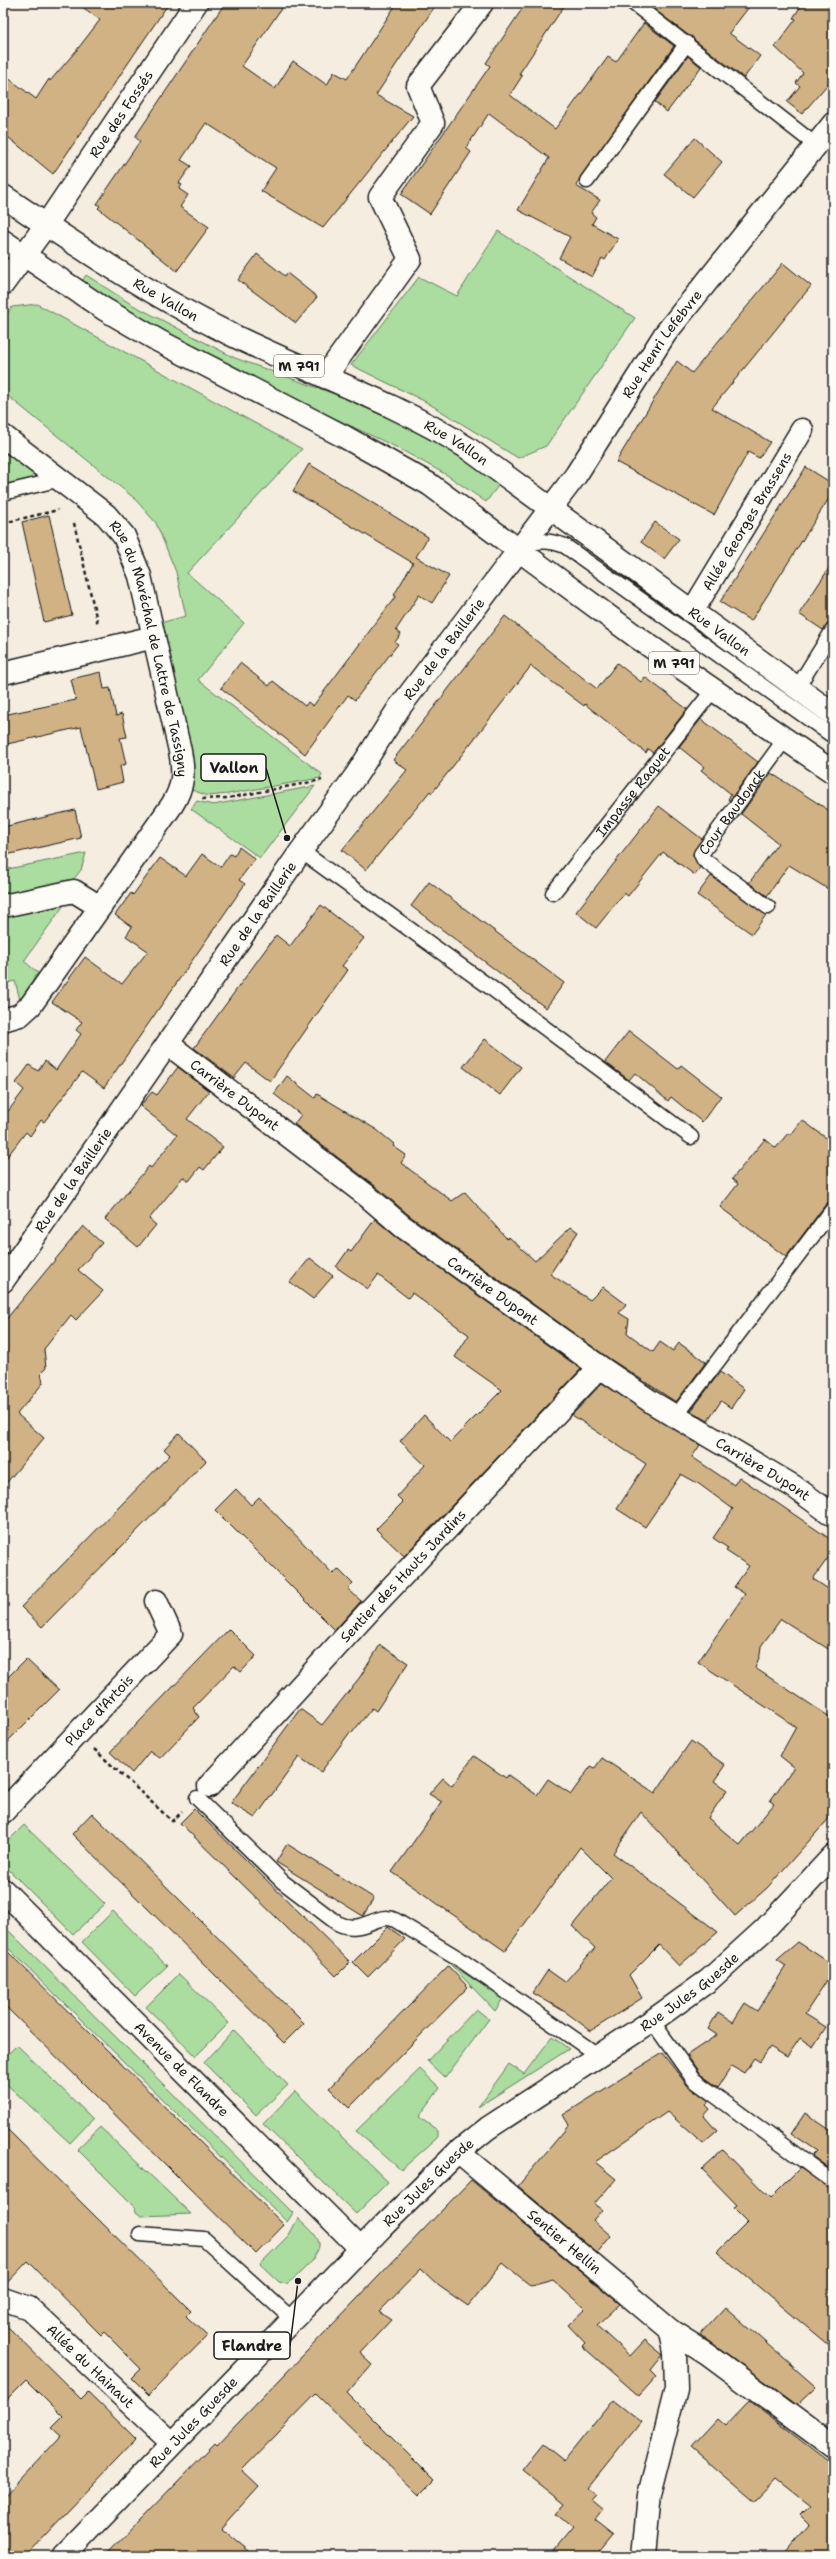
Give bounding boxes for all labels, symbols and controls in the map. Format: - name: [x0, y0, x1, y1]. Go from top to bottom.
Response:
- street label: Rue des Fossés: [85, 67, 157, 161]
- street label: Rue Vallon: [130, 274, 202, 325]
- street label: Rue Henri Lefebvre: [618, 286, 706, 401]
- road number: M 791: [274, 355, 324, 377]
- street label: Rue Vallon: [421, 416, 492, 469]
- street label: Allée Georges Brassens: [698, 449, 796, 594]
- street label: Rue du Maréchal de Lattre de Tassigny: [105, 516, 191, 778]
- street label: Rue de la Baillerie: [399, 594, 489, 703]
- street label: Rue Vallon: [685, 603, 754, 660]
- road number: M 791: [649, 652, 699, 674]
- street label: Impasse Raquet: [592, 743, 674, 841]
- callout: Vallon: [201, 754, 266, 781]
- text: Vallon: [209, 758, 259, 778]
- street label: Cour Baudonck: [694, 766, 769, 858]
- street label: Rue de la Baillerie: [215, 858, 300, 970]
- street label: Carrière Dupont: [187, 1055, 283, 1135]
- street label: Rue de la Baillerie: [30, 1124, 116, 1236]
- street label: Carrière Dupont: [444, 1252, 542, 1329]
- street label: Carrière Dupont: [713, 1433, 814, 1505]
- street label: Sentier des Hauts Jardins: [336, 1505, 470, 1646]
- street label: Place d'Artois: [61, 1670, 137, 1750]
- street label: Rue Jules Guesde: [637, 1948, 743, 2035]
- street label: Avenue de Flandre: [130, 2018, 233, 2121]
- street label: Rue Jules Guesde: [379, 2134, 477, 2230]
- street label: Sentier Hellin: [524, 2205, 605, 2278]
- street label: Allée du Hainaut: [43, 2320, 138, 2412]
- callout: Flandre: [214, 2332, 290, 2359]
- text: Flandre: [222, 2336, 282, 2356]
- street label: Rue Jules Guesde: [145, 2373, 241, 2472]

